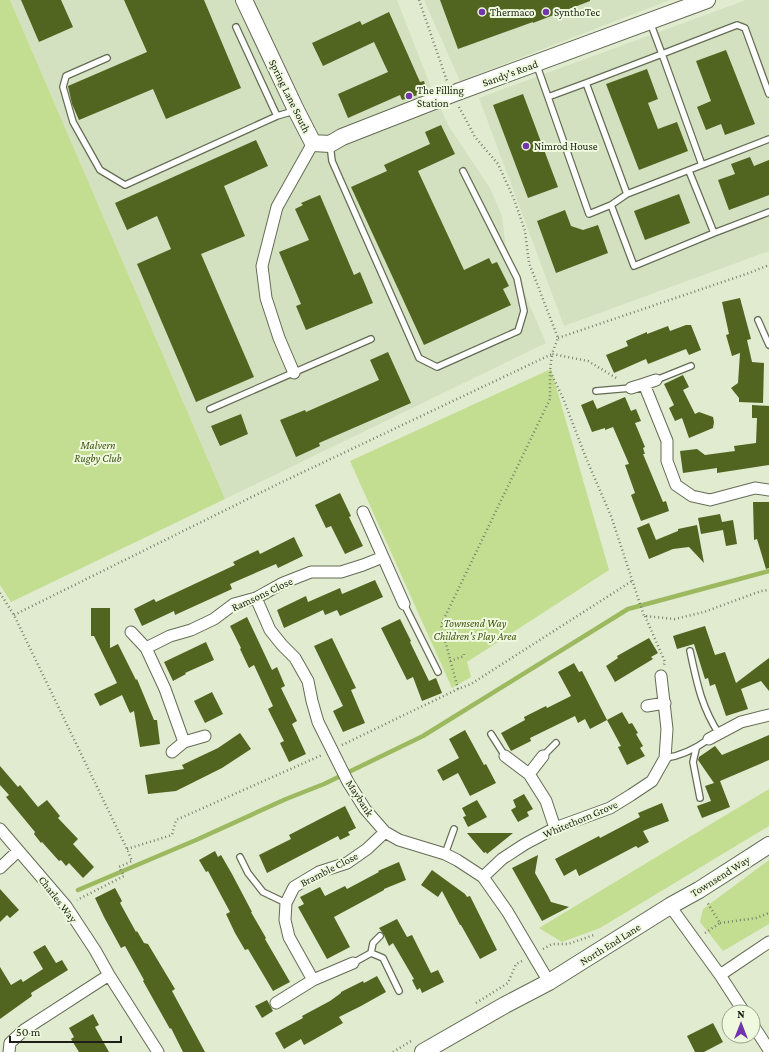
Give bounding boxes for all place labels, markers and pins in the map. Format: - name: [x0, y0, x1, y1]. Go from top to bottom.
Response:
- place label: Thermaco: [490, 6, 535, 18]
- place label: SynthoTec: [554, 6, 600, 19]
- marker: Thermaco: [477, 7, 487, 17]
- marker: SynthoTec: [541, 7, 551, 17]
- place label: The Filling Station: [417, 84, 465, 109]
- marker: The Filling Station: [404, 91, 414, 101]
- place label: Nimrod House: [534, 140, 598, 152]
- marker: Nimrod House: [521, 141, 531, 151]

